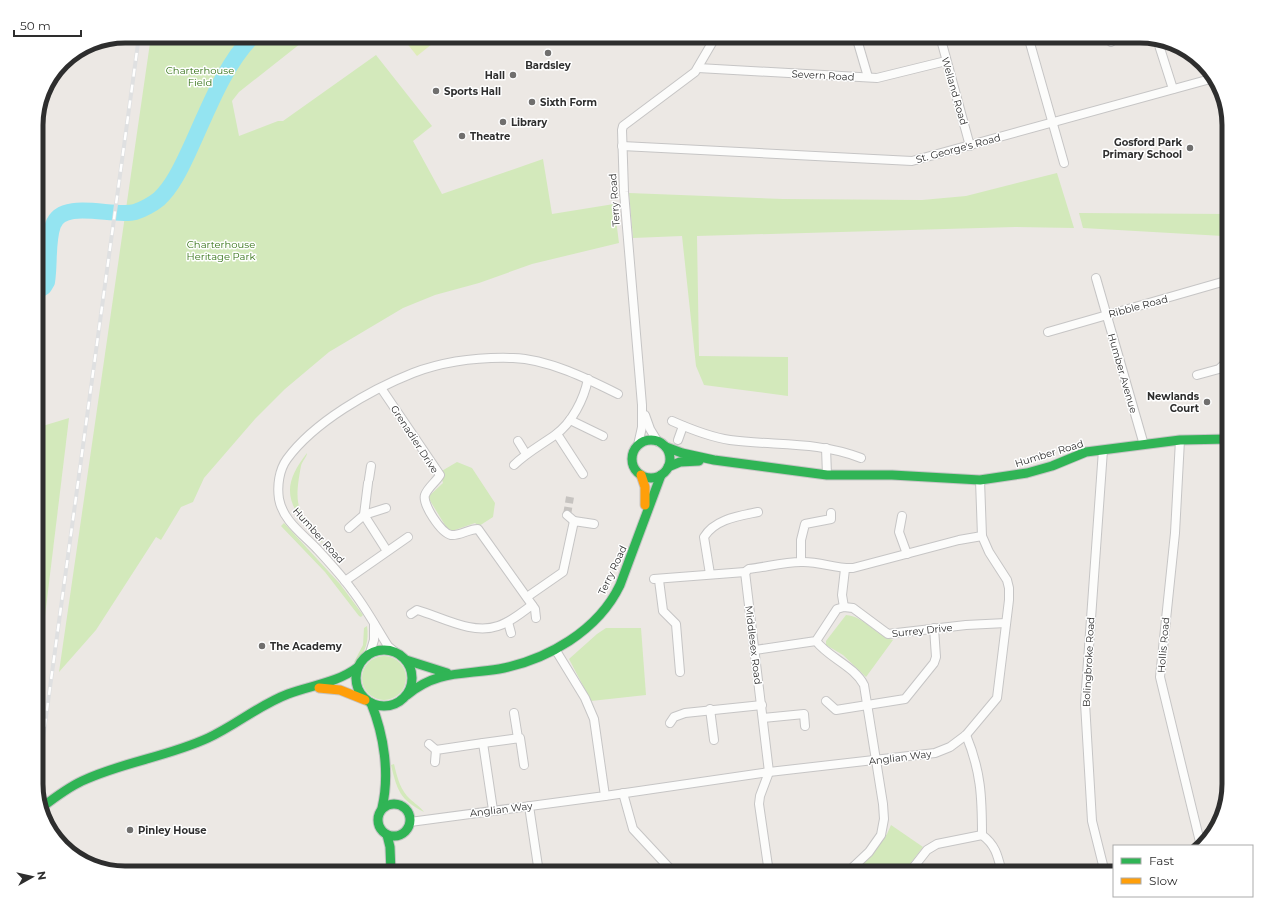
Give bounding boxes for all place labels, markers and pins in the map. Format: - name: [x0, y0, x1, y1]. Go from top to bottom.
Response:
- marker: Bardsley: [543, 48, 553, 58]
- place label: Bardsley: [525, 59, 572, 72]
- place label: Hall: [485, 69, 505, 82]
- marker: Hall: [508, 70, 518, 80]
- place label: Sports Hall: [444, 85, 501, 98]
- marker: Sports Hall: [431, 86, 441, 96]
- place label: Sixth Form: [540, 96, 597, 109]
- marker: Sixth Form: [527, 97, 537, 107]
- place label: Library: [511, 116, 548, 129]
- marker: Library: [498, 117, 508, 127]
- place label: Theatre: [470, 130, 510, 143]
- marker: Theatre: [457, 131, 467, 141]
- place label: Gosford Park Primary School: [1102, 136, 1182, 161]
- marker: Gosford Park Primary School: [1185, 143, 1195, 153]
- place label: Newlands Court: [1147, 390, 1200, 415]
- marker: Newlands Court: [1202, 397, 1212, 407]
- place label: The Academy: [270, 640, 343, 653]
- marker: The Academy: [257, 641, 267, 651]
- place label: Pinley House: [138, 824, 207, 837]
- marker: Pinley House: [125, 825, 135, 835]

